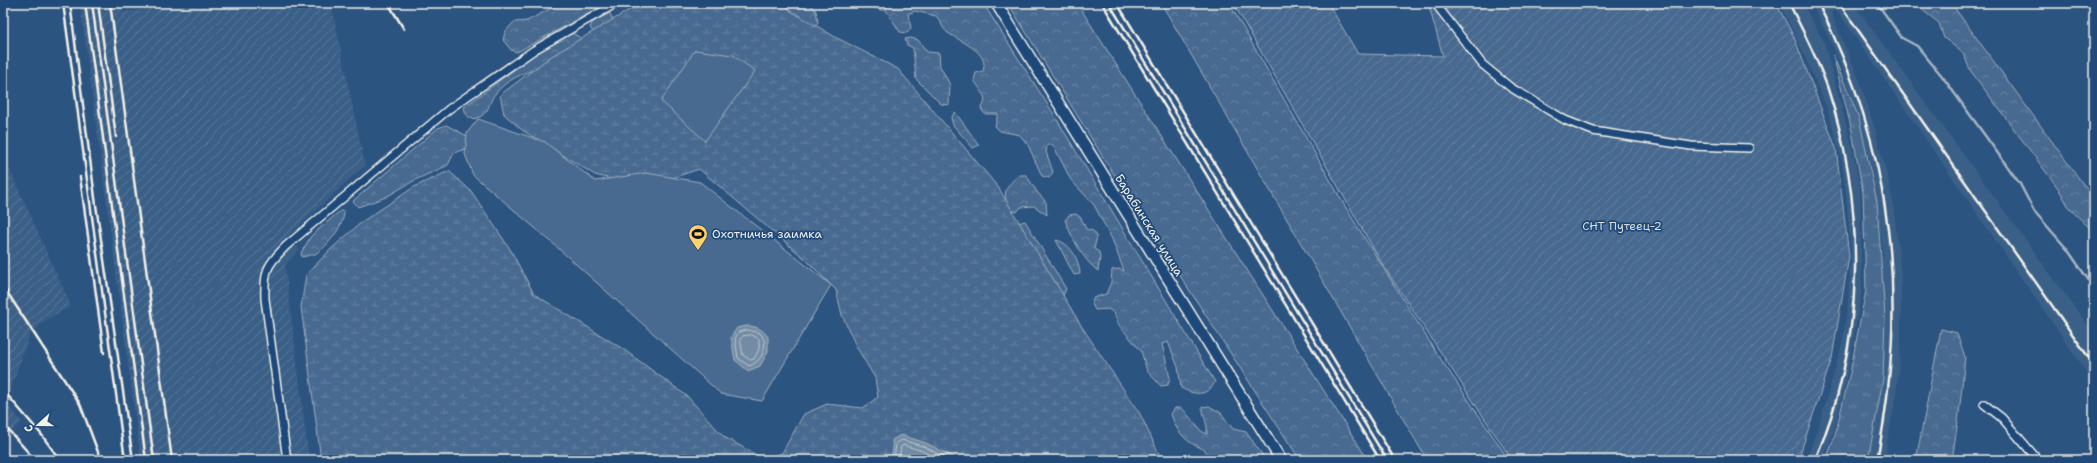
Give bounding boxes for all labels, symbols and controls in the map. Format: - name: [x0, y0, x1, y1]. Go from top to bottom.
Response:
- street label: Барабинская улица: [1111, 171, 1187, 280]
- park label: СНТ Путеец-2: [1582, 218, 1662, 234]
- sports icon: Охотничья заимка: [687, 223, 709, 251]
- place label: Охотничья заимка: [712, 226, 823, 242]
- north arrow: [18, 405, 58, 445]
- text: С: [21, 422, 37, 434]

